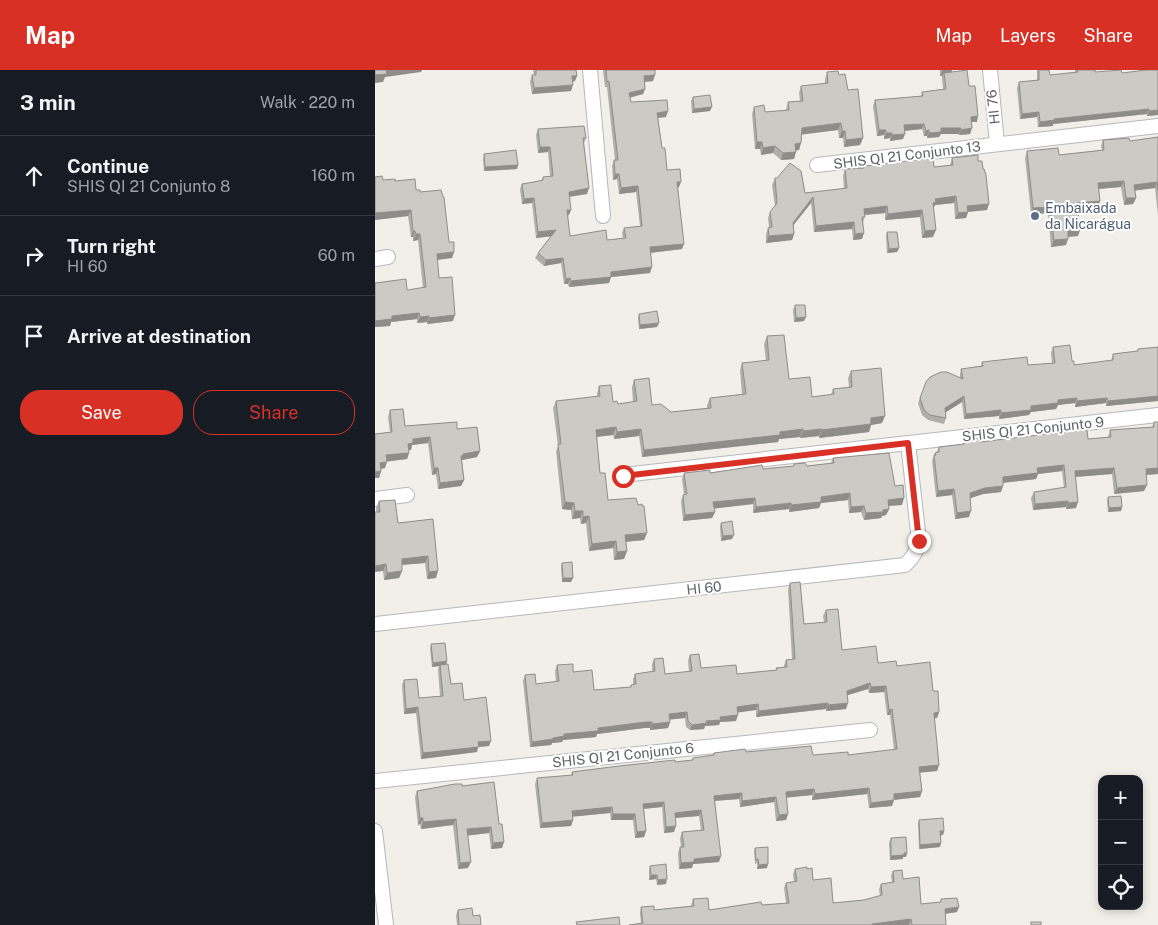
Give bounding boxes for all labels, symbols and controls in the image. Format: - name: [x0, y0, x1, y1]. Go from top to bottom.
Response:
- text: Map: [25, 21, 75, 49]
- text: Map: [936, 25, 972, 46]
- text: Layers: [1000, 25, 1056, 46]
- text: Share: [1084, 25, 1133, 46]
- street label: HI 76: [983, 89, 1003, 125]
- text: 3 min: [20, 90, 76, 115]
- text: Walk · 220 m: [260, 93, 355, 112]
- street label: SHIS QI 21 Conjunto 13: [832, 138, 982, 172]
- text: Continue: [67, 155, 149, 177]
- icon: ahead: [20, 162, 48, 190]
- text: 160 m: [311, 166, 355, 185]
- text: SHIS QI 21 Conjunto 8: [67, 177, 230, 196]
- place label: Embaixada da Nicarágua: [1045, 200, 1131, 232]
- marker: Embaixada da Nicarágua: [1029, 210, 1041, 222]
- text: Turn right: [67, 235, 156, 257]
- icon: right: [20, 242, 48, 270]
- text: 60 m: [318, 246, 355, 265]
- text: HI 60: [67, 257, 107, 276]
- icon: arrive: [20, 322, 48, 350]
- text: Arrive at destination: [67, 325, 251, 347]
- button: Save: [20, 390, 183, 435]
- button: Share: [193, 390, 355, 435]
- street label: SHIS QI 21 Conjunto 9: [961, 414, 1105, 444]
- route start: [612, 465, 635, 488]
- route end: [908, 530, 931, 553]
- street label: HI 60: [686, 578, 722, 598]
- street label: SHIS QI 21 Conjunto 6: [551, 740, 695, 770]
- map controls: [1098, 775, 1143, 910]
- button: +: [1098, 775, 1143, 820]
- button: −: [1098, 820, 1143, 865]
- button: locate: [1098, 865, 1143, 910]

